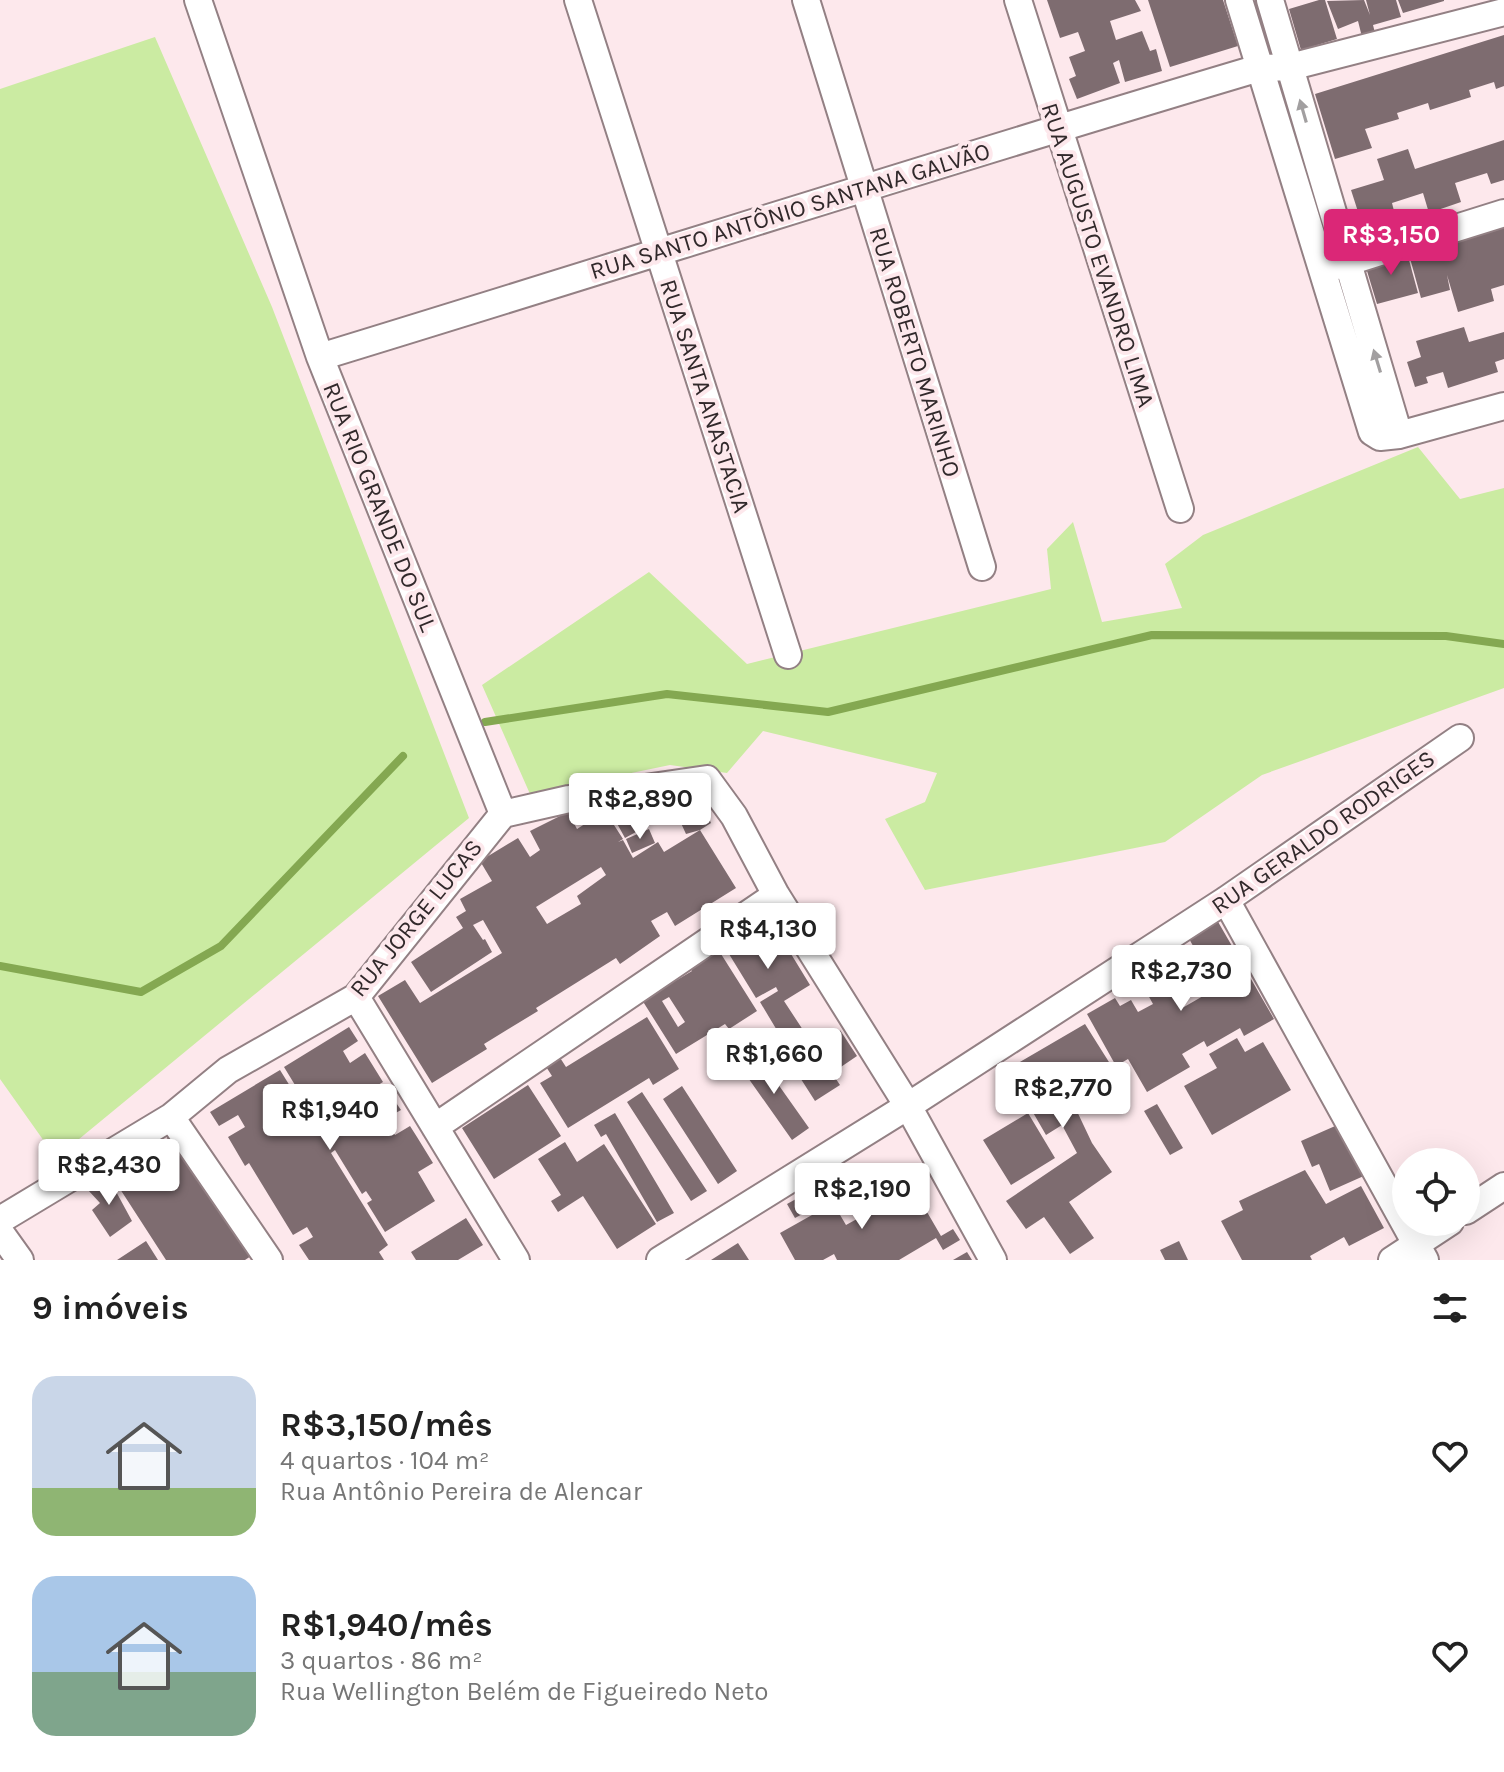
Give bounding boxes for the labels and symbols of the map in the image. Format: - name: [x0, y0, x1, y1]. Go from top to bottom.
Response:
- street label: RUA AUGUSTO EVANDRO LIMA: [1035, 99, 1161, 411]
- one-way arrow: [1296, 99, 1309, 123]
- street label: RUA SANTO ANTÔNIO SANTANA GALVÃO: [586, 136, 993, 285]
- pin: R$3,150: [1317, 209, 1465, 277]
- street label: RUA ROBERTO MARINHO: [864, 224, 966, 480]
- street label: RUA SANTA ANASTACIA: [654, 276, 756, 516]
- one-way arrow: [1370, 348, 1383, 372]
- street label: RUA RIO GRANDE DO SUL: [317, 378, 443, 636]
- street label: RUA GERALDO RODRIGES: [1206, 744, 1440, 920]
- pin: R$2,890: [566, 773, 714, 841]
- street label: RUA JORGE LUCAS: [344, 834, 488, 1002]
- pin: R$4,130: [694, 903, 842, 971]
- pin: R$2,730: [1107, 945, 1255, 1013]
- pin: R$1,660: [700, 1028, 848, 1096]
- pin: R$2,770: [989, 1062, 1137, 1130]
- pin: R$1,940: [256, 1084, 404, 1152]
- pin: R$2,430: [35, 1139, 183, 1207]
- pin: R$2,190: [788, 1163, 936, 1231]

